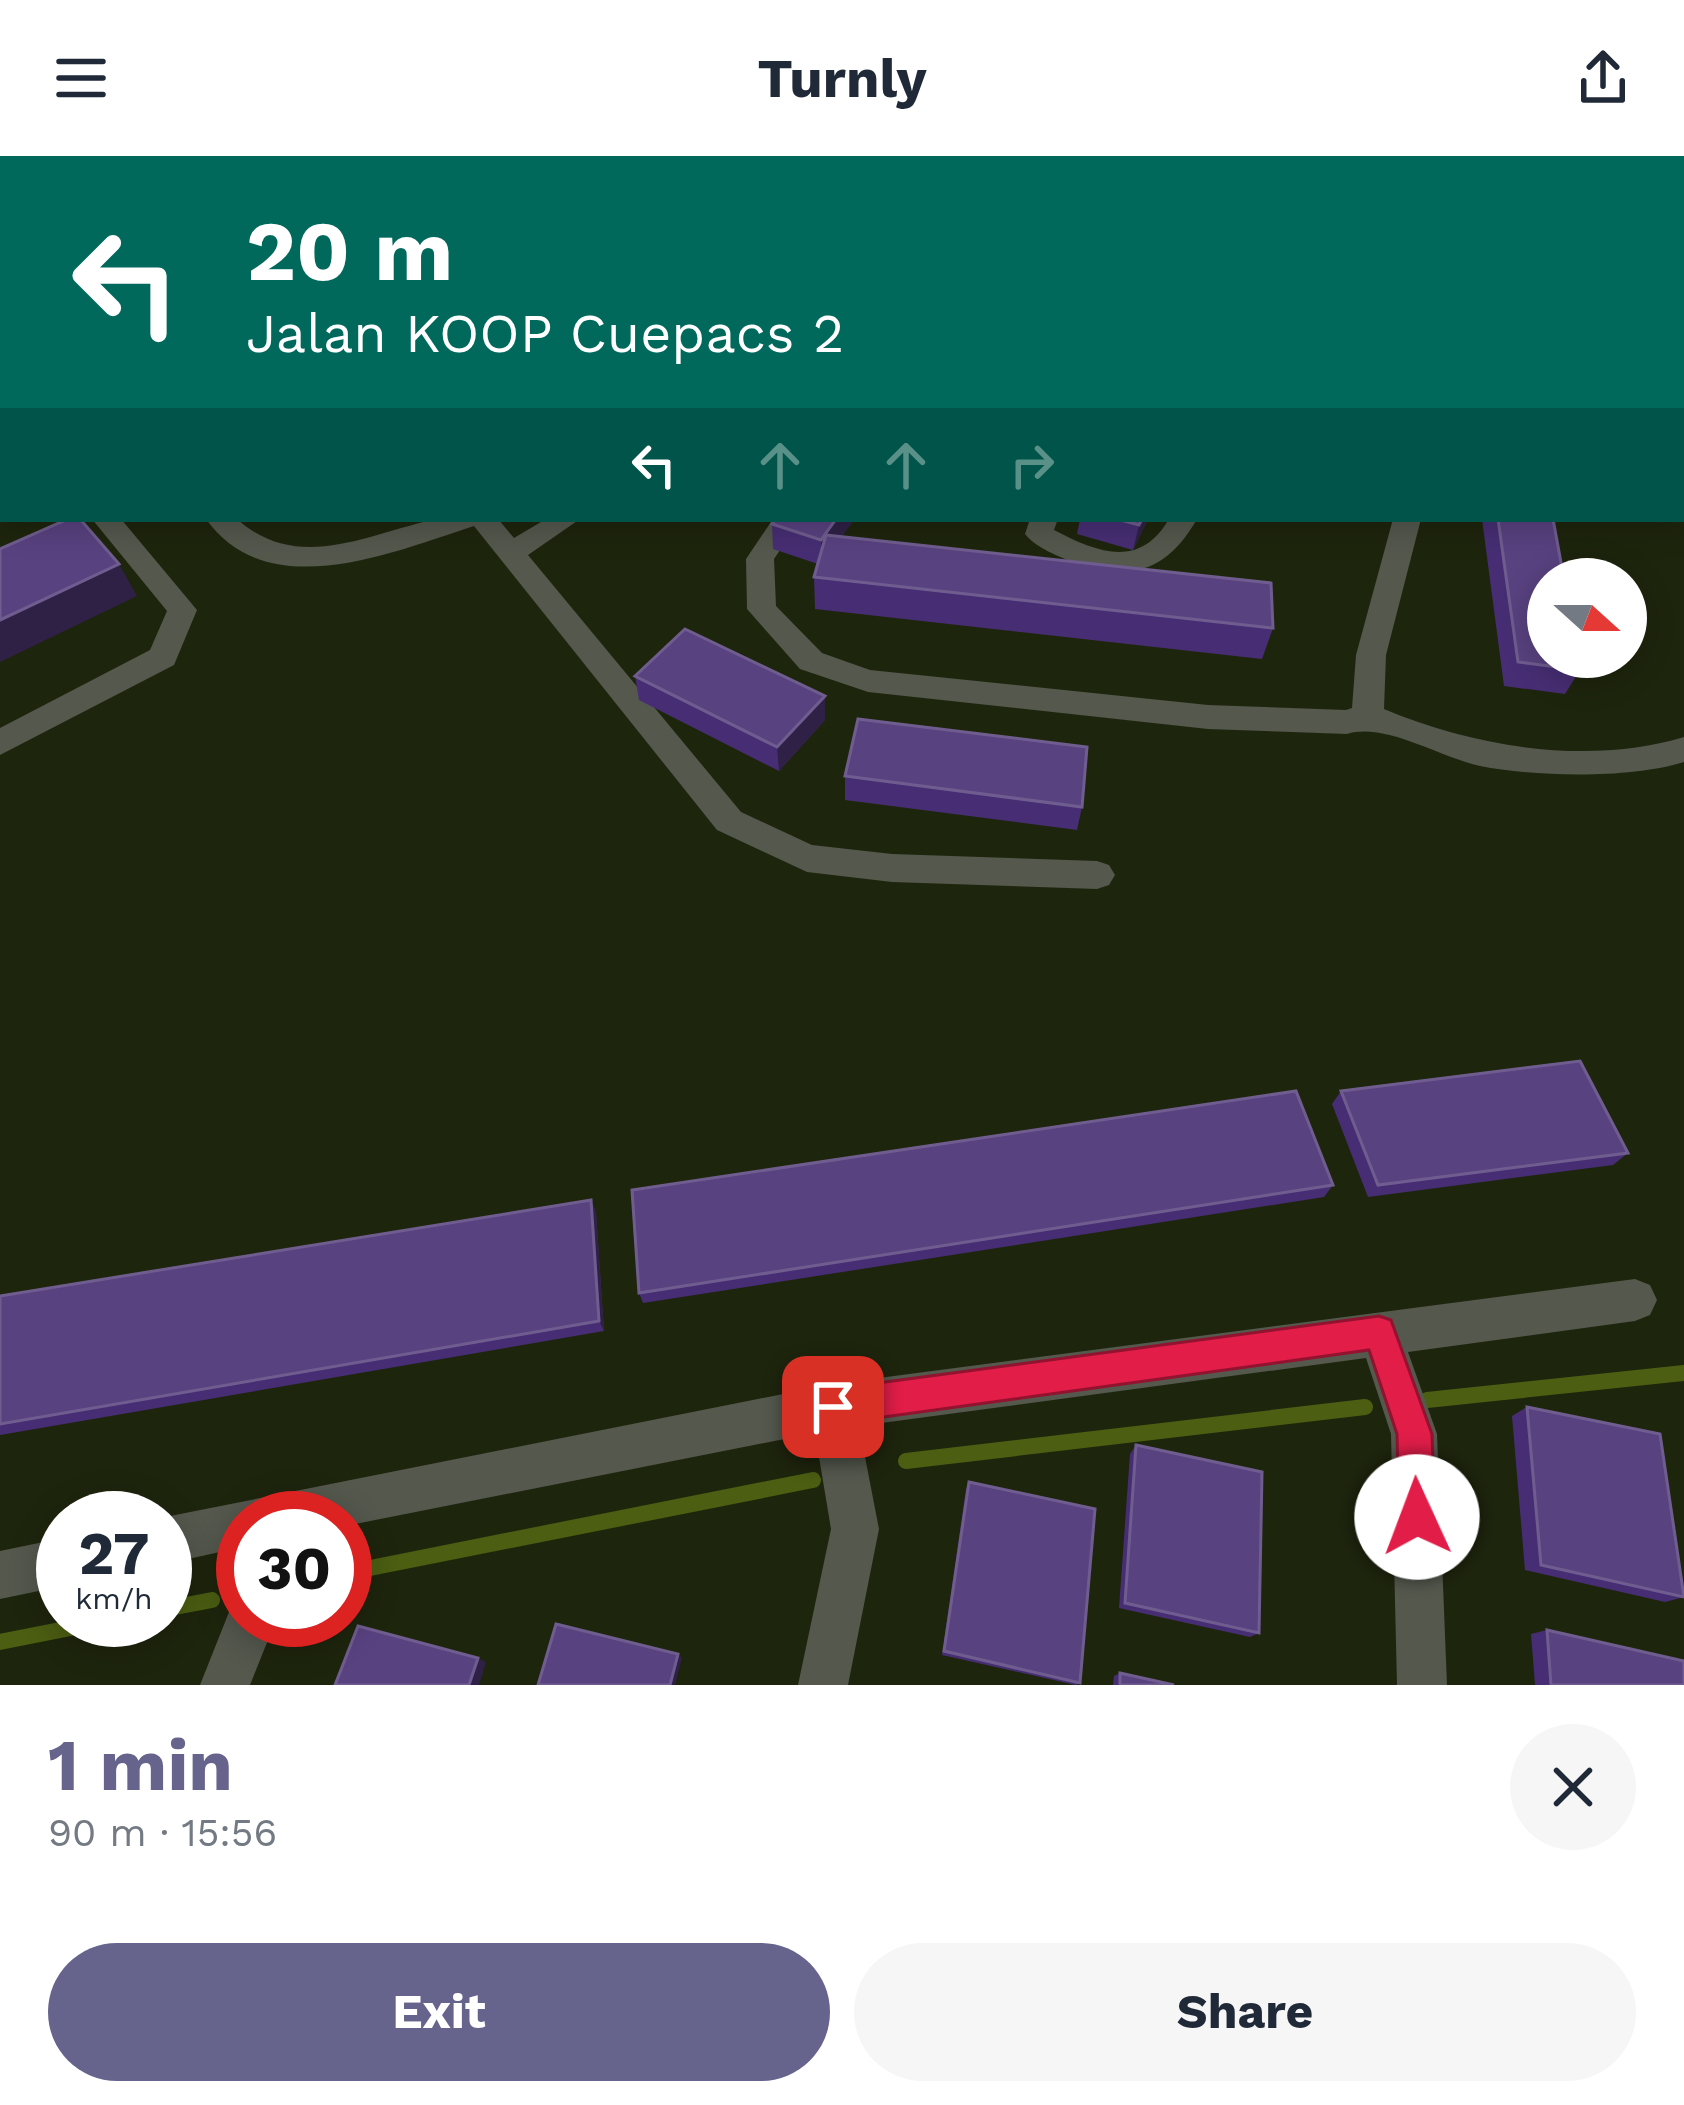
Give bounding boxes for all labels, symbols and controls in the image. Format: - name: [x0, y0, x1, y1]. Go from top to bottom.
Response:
- icon: menu: [48, 45, 114, 111]
- icon: share: [1570, 45, 1636, 111]
- text: Turnly: [757, 47, 927, 110]
- text: 20 m: [246, 202, 453, 300]
- icon: left: [48, 204, 204, 360]
- text: Jalan KOOP Cuepacs 2: [246, 302, 844, 365]
- icon: left: [621, 432, 687, 498]
- icon: ahead: [747, 432, 813, 498]
- icon: ahead: [873, 432, 939, 498]
- icon: right: [999, 432, 1065, 498]
- north arrow: [1527, 558, 1647, 678]
- map controls: [1527, 558, 1647, 678]
- pin: [782, 1356, 884, 1458]
- icon: arrive: [800, 1374, 866, 1440]
- position arrow: [1354, 1454, 1480, 1580]
- speed limit sign: 30: [216, 1491, 372, 1647]
- text: 27: [78, 1518, 150, 1589]
- text: km/h: [75, 1581, 153, 1616]
- text: 1 min: [48, 1723, 233, 1807]
- button: close: [1510, 1724, 1636, 1850]
- text: 90 m · 15:56: [48, 1810, 277, 1855]
- button: Exit: [48, 1943, 830, 2081]
- button: Share: [854, 1943, 1636, 2081]

